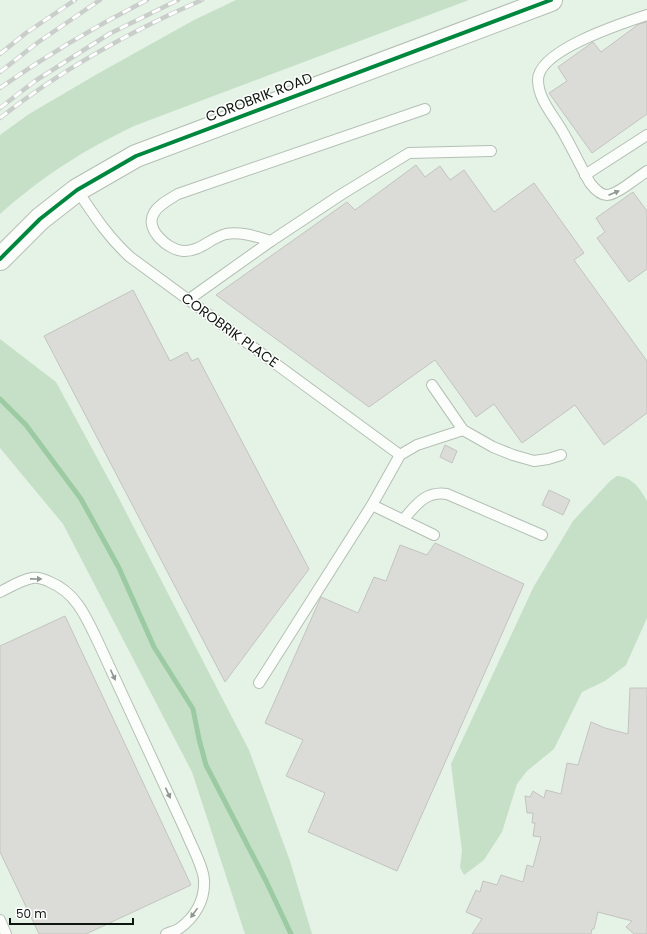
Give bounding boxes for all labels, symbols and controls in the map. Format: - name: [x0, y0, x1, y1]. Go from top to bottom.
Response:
- street label: COROBRIK ROAD: [203, 67, 315, 127]
- one-way arrow: [608, 189, 620, 196]
- street label: COROBRIK PLACE: [177, 288, 283, 372]
- one-way arrow: [30, 576, 43, 582]
- one-way arrow: [110, 669, 116, 680]
- one-way arrow: [165, 787, 171, 798]
- scale bar: [10, 900, 133, 926]
- text: 50 m: [16, 905, 47, 922]
- one-way arrow: [190, 907, 198, 918]

